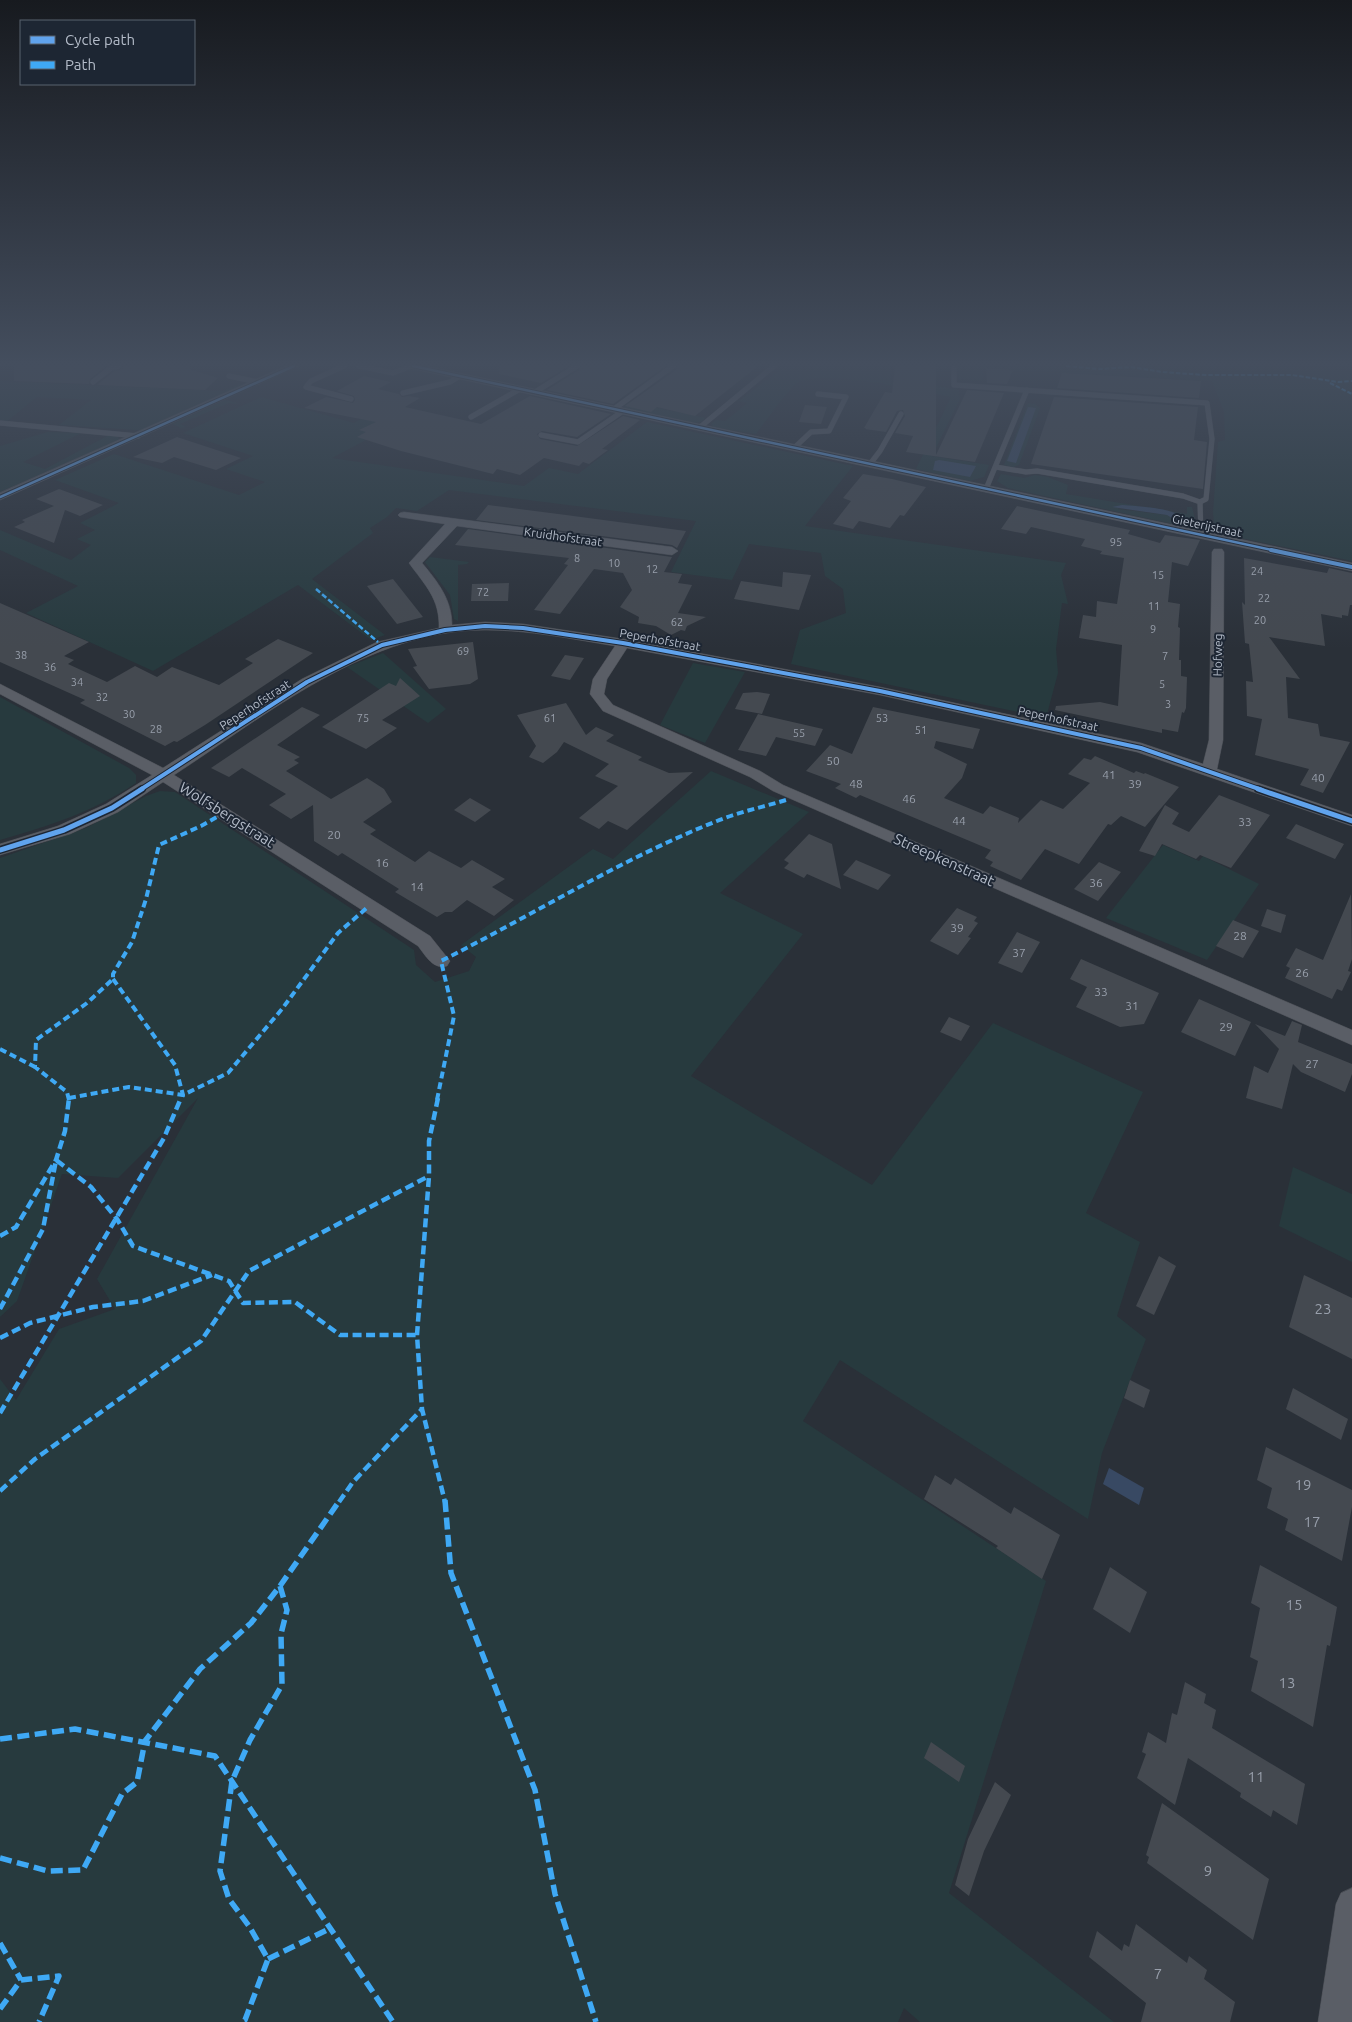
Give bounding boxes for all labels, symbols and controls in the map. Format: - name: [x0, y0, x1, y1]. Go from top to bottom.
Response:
- legend: [20, 20, 195, 85]
- text: Cycle path: [65, 31, 135, 48]
- text: Path: [65, 56, 96, 73]
- street label: Gieterijstraat: [1171, 512, 1243, 539]
- street label: Kruidhofstraat: [523, 525, 603, 548]
- house number: 95: [1110, 536, 1122, 548]
- house number: 8: [574, 552, 580, 564]
- house number: 10: [608, 557, 620, 569]
- house number: 12: [646, 563, 658, 575]
- house number: 24: [1251, 565, 1263, 577]
- house number: 15: [1152, 569, 1164, 581]
- house number: 72: [477, 586, 489, 598]
- house number: 22: [1258, 592, 1270, 604]
- house number: 11: [1148, 600, 1160, 612]
- house number: 20: [1254, 614, 1266, 626]
- house number: 62: [671, 616, 683, 628]
- house number: 9: [1150, 623, 1156, 635]
- street label: Peperhofstraat: [619, 626, 702, 653]
- street label: Hofweg: [1211, 633, 1224, 677]
- house number: 69: [457, 645, 469, 657]
- house number: 38: [15, 649, 27, 661]
- house number: 7: [1162, 650, 1168, 662]
- house number: 36: [44, 661, 56, 673]
- house number: 34: [71, 676, 83, 688]
- street label: Peperhofstraat: [217, 677, 293, 732]
- house number: 5: [1159, 678, 1165, 690]
- house number: 32: [96, 691, 108, 703]
- house number: 3: [1165, 698, 1171, 710]
- street label: Peperhofstraat: [1017, 704, 1100, 733]
- house number: 30: [123, 708, 135, 720]
- house number: 75: [357, 712, 369, 724]
- house number: 61: [544, 712, 556, 724]
- house number: 53: [876, 712, 888, 724]
- house number: 28: [150, 723, 162, 735]
- house number: 51: [915, 724, 927, 736]
- house number: 55: [793, 727, 805, 739]
- house number: 50: [826, 754, 840, 767]
- house number: 41: [1102, 768, 1116, 781]
- house number: 40: [1311, 771, 1325, 784]
- house number: 48: [849, 777, 863, 790]
- house number: 39: [1128, 777, 1142, 790]
- street label: Wolfsbergstraat: [176, 778, 278, 851]
- house number: 46: [902, 792, 916, 805]
- house number: 44: [952, 814, 966, 827]
- house number: 33: [1238, 815, 1252, 828]
- house number: 20: [327, 828, 341, 841]
- street label: Streepkenstraat: [891, 830, 997, 889]
- house number: 16: [375, 856, 389, 869]
- house number: 36: [1089, 876, 1103, 889]
- house number: 14: [410, 880, 424, 893]
- house number: 39: [950, 921, 964, 934]
- house number: 28: [1233, 929, 1247, 942]
- house number: 37: [1012, 946, 1026, 959]
- house number: 26: [1295, 966, 1309, 979]
- house number: 33: [1094, 985, 1108, 998]
- house number: 31: [1125, 999, 1139, 1012]
- house number: 29: [1219, 1020, 1233, 1033]
- house number: 27: [1305, 1057, 1319, 1070]
- house number: 23: [1315, 1300, 1331, 1317]
- house number: 19: [1295, 1476, 1311, 1493]
- house number: 17: [1304, 1513, 1320, 1530]
- house number: 15: [1286, 1596, 1302, 1613]
- house number: 13: [1279, 1674, 1295, 1691]
- house number: 11: [1248, 1768, 1264, 1785]
- house number: 9: [1204, 1862, 1212, 1879]
- house number: 7: [1154, 1965, 1162, 1982]

